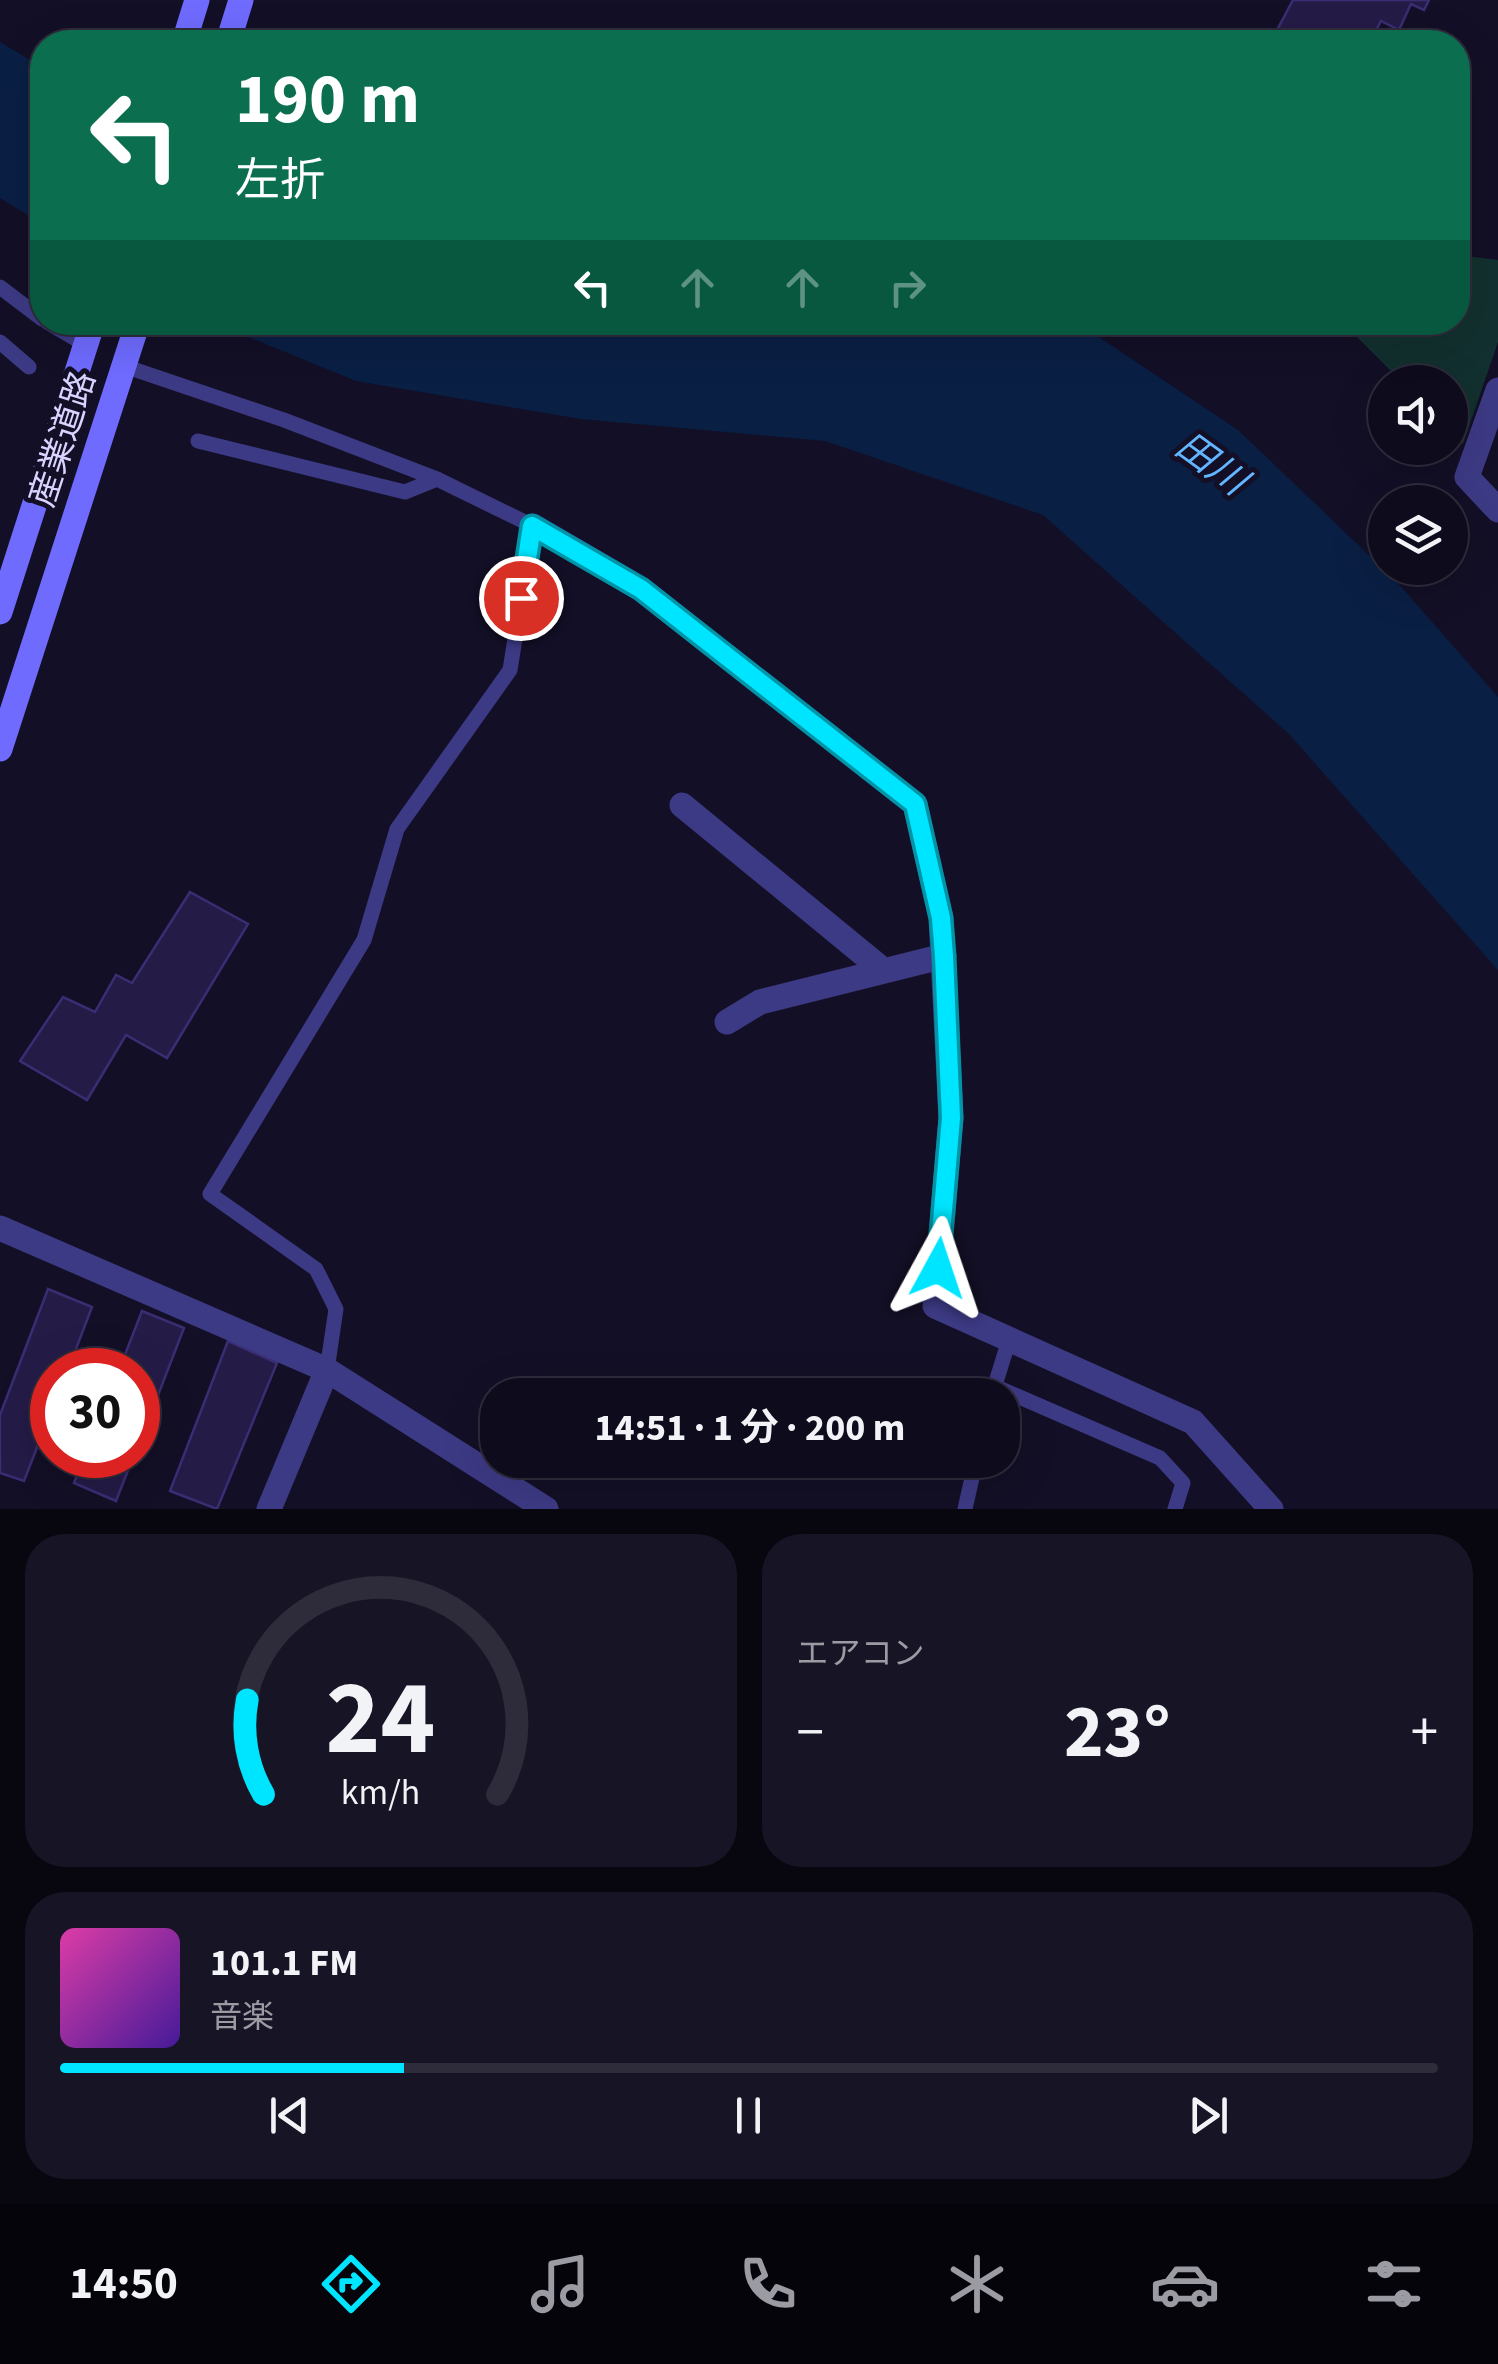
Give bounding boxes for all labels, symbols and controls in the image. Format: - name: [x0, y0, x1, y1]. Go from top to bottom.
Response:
- text: 190 m: [235, 50, 420, 150]
- icon: left: [70, 70, 200, 200]
- text: 左折: [235, 149, 325, 213]
- icon: left: [565, 260, 620, 315]
- icon: ahead: [670, 260, 725, 315]
- icon: ahead: [775, 260, 830, 315]
- icon: right: [880, 260, 935, 315]
- street label: 産業道路: [18, 365, 108, 513]
- map controls: [1368, 365, 1468, 585]
- button: sound: [1368, 365, 1468, 465]
- water label: 田川: [1164, 420, 1261, 511]
- button: layers: [1368, 485, 1468, 585]
- pin: [479, 556, 564, 641]
- icon: arrive: [494, 571, 549, 626]
- position arrow: [886, 1216, 990, 1320]
- speed limit sign: 30: [30, 1348, 160, 1478]
- text: 14:51 · 1 分 · 200 m: [595, 1401, 905, 1455]
- text: エアコン: [797, 1631, 925, 1677]
- text: 24: [326, 1646, 436, 1794]
- text: 23°: [1064, 1679, 1171, 1786]
- text: −: [797, 1694, 824, 1772]
- text: +: [1411, 1694, 1438, 1772]
- text: km/h: [341, 1767, 420, 1818]
- text: 101.1 FM: [210, 1936, 358, 1990]
- text: 音楽: [210, 1994, 274, 2040]
- icon: previous: [262, 2088, 317, 2143]
- icon: pause: [721, 2088, 776, 2143]
- icon: next: [1181, 2088, 1236, 2143]
- icon: directions: [316, 2249, 386, 2319]
- icon: music: [525, 2249, 595, 2319]
- icon: phone: [733, 2249, 803, 2319]
- icon: climate: [942, 2249, 1012, 2319]
- icon: car: [1150, 2249, 1220, 2319]
- icon: filters: [1359, 2249, 1429, 2319]
- text: 14:50: [69, 2252, 178, 2316]

